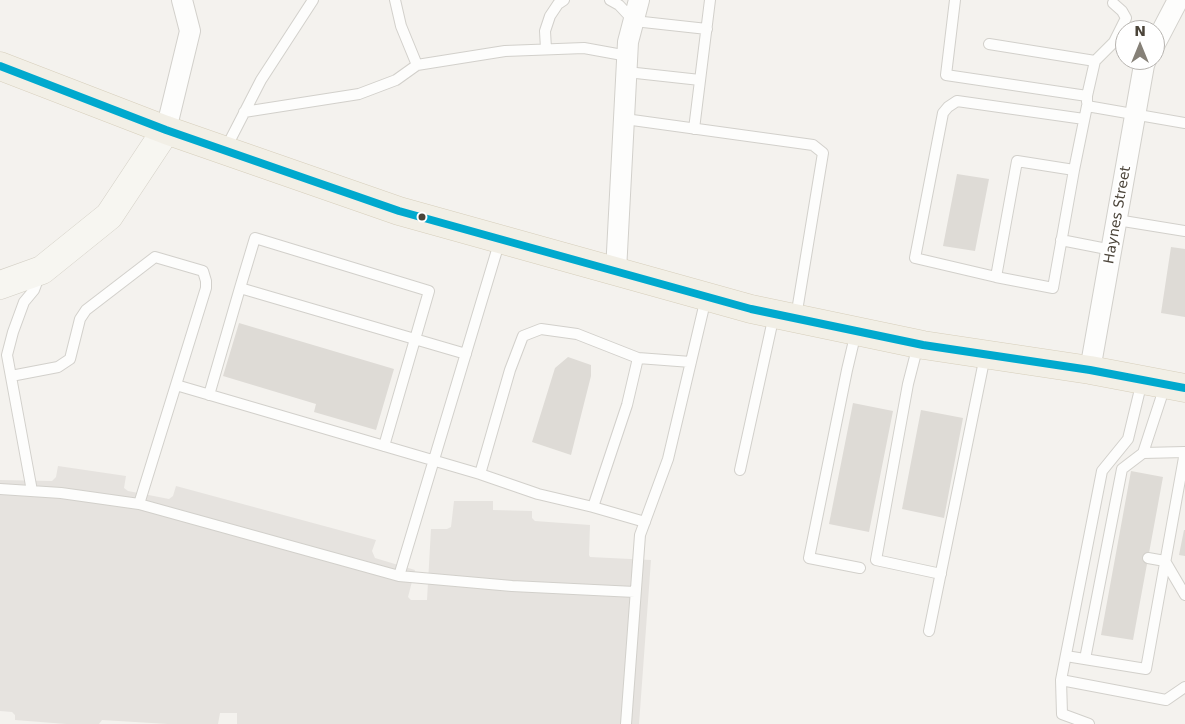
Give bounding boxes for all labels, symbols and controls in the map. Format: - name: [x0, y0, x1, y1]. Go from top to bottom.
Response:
- north arrow: [1115, 20, 1165, 70]
- text: N: [1134, 23, 1146, 39]
- street label: Haynes Street: [1101, 165, 1135, 265]
- unlabelled marker: [417, 212, 427, 222]

